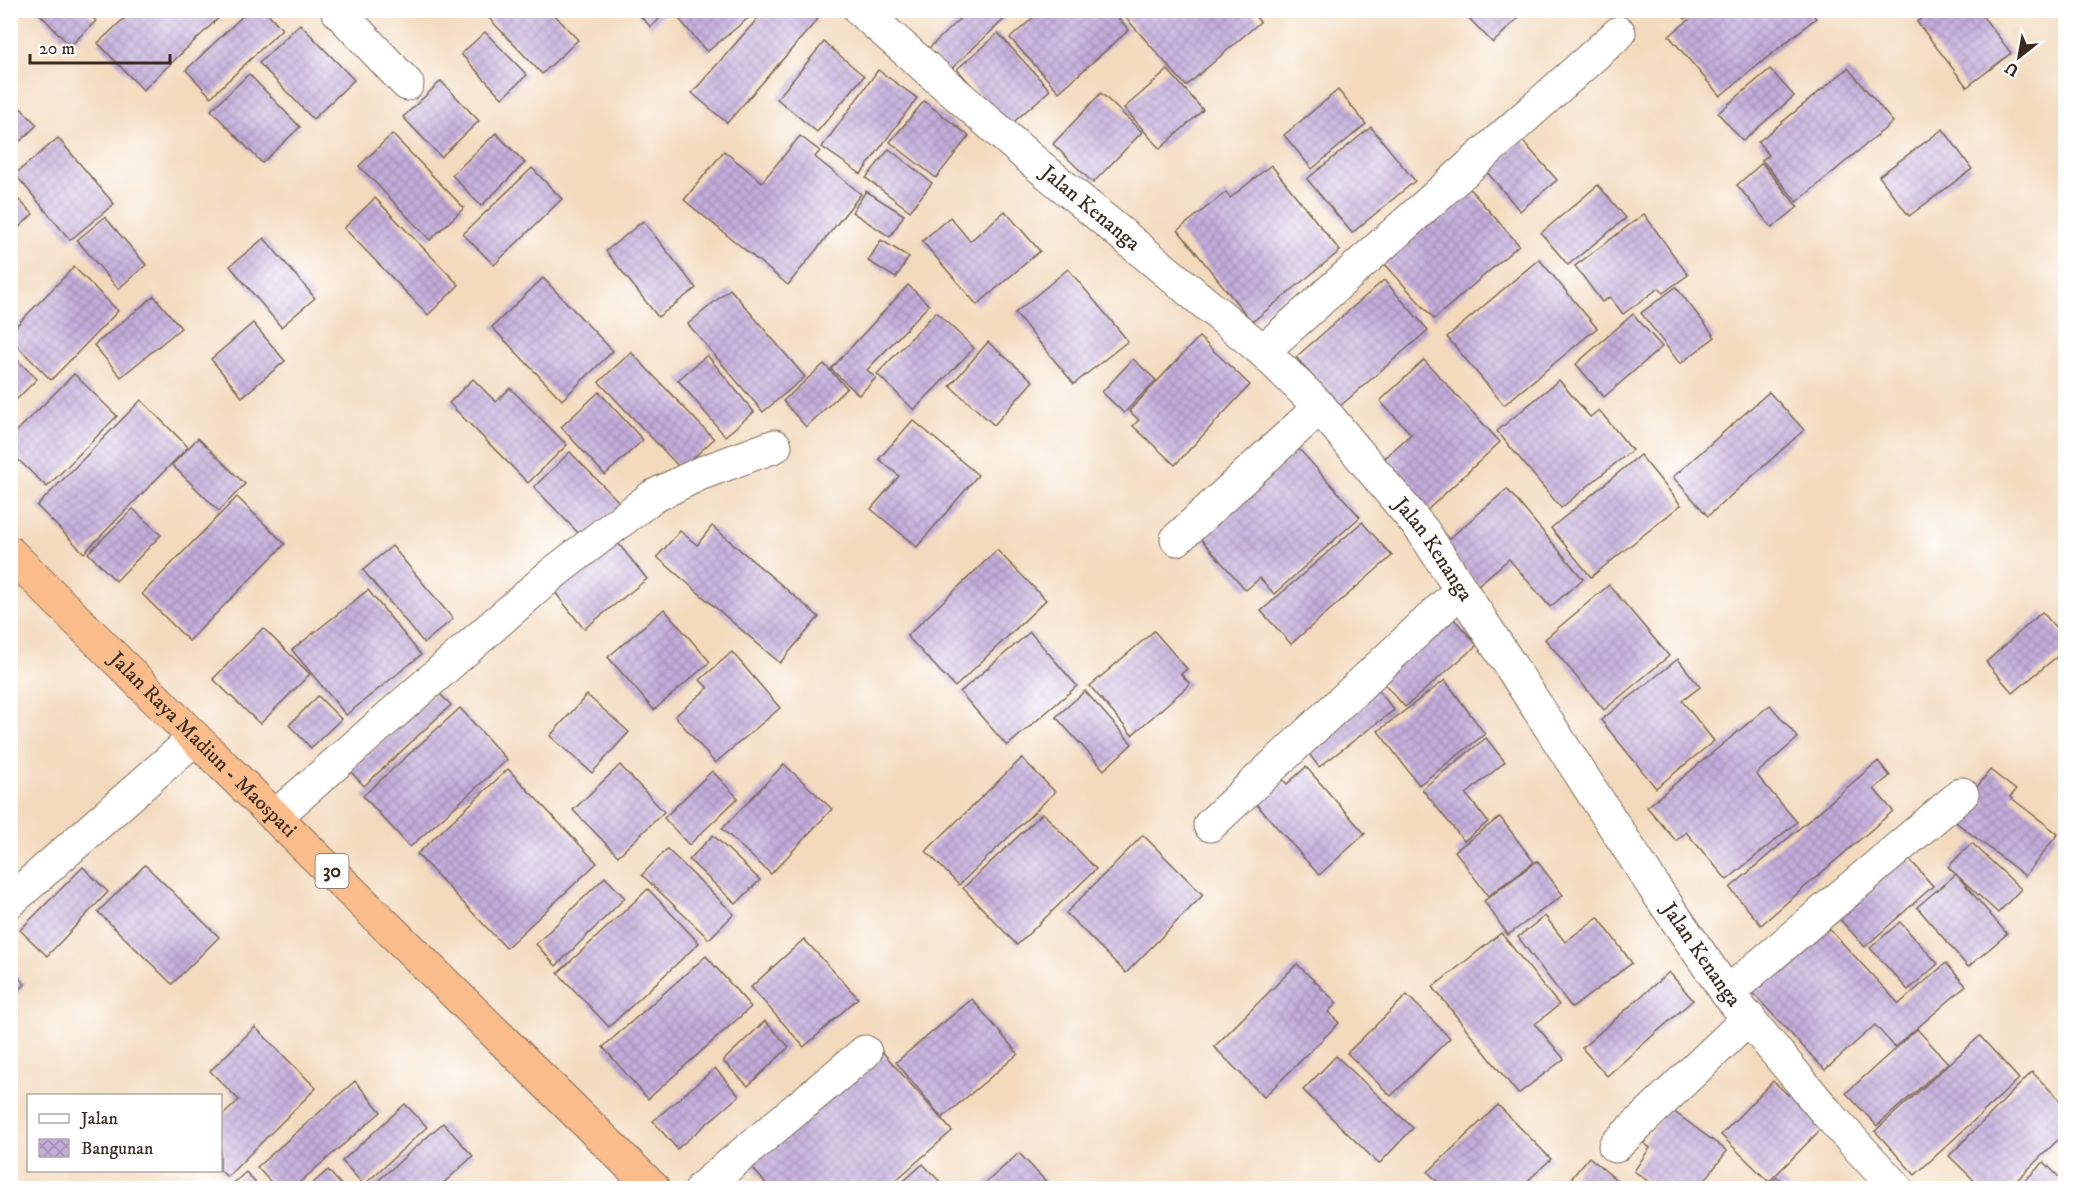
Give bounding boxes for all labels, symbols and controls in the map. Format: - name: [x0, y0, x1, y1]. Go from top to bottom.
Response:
- scale bar: [30, 27, 170, 65]
- north arrow: [1989, 27, 2049, 87]
- text: 20 m: [39, 38, 75, 60]
- text: U: [2001, 57, 2022, 81]
- street label: Jalan Kenanga: [1034, 159, 1145, 257]
- street label: Jalan Kenanga: [1386, 491, 1478, 606]
- street label: Jalan Raya Madiun - Maospati: [102, 645, 302, 843]
- road number: 30: [316, 854, 348, 888]
- street label: Jalan Kenanga: [1655, 896, 1746, 1012]
- legend: [27, 1094, 222, 1172]
- text: Jalan: [79, 1108, 119, 1130]
- text: Bangunan: [81, 1138, 154, 1160]

